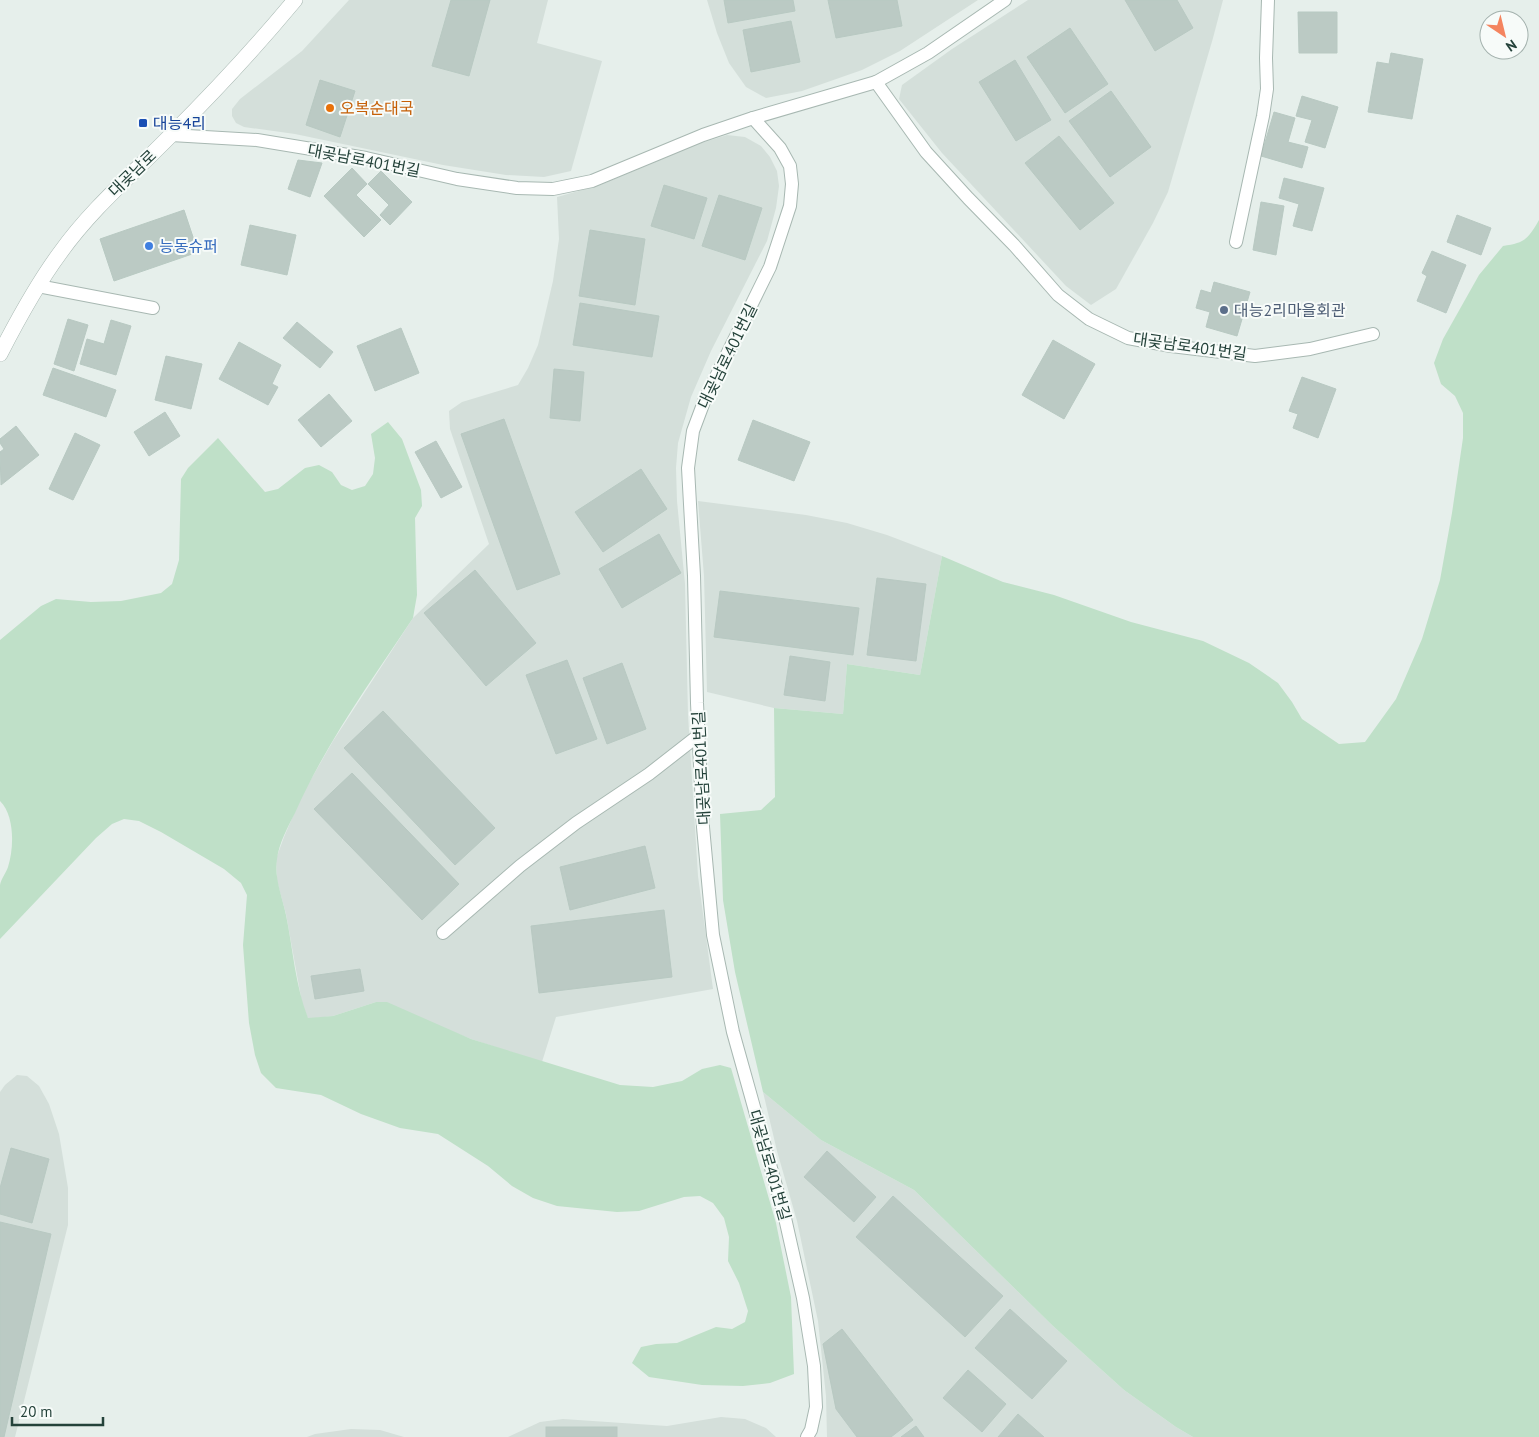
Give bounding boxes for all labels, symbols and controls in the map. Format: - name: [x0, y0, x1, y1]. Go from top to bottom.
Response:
- north arrow: [1479, 10, 1529, 60]
- text: N: [1503, 36, 1520, 56]
- place label: 오복순대국: [340, 98, 414, 118]
- marker: 오복순대국: [324, 102, 336, 114]
- place label: 대능4리: [153, 113, 206, 133]
- marker: 대능4리: [137, 117, 149, 129]
- street label: 대곶남로401번길: [306, 139, 422, 181]
- street label: 대곶남로: [104, 145, 160, 201]
- place label: 능동슈퍼: [159, 236, 218, 256]
- marker: 능동슈퍼: [143, 240, 155, 252]
- street label: 대곶남로401번길: [693, 300, 761, 412]
- place label: 대능2리마을회관: [1234, 300, 1346, 320]
- marker: 대능2리마을회관: [1218, 304, 1230, 316]
- street label: 대곶남로401번길: [1132, 328, 1248, 364]
- street label: 대곶남로401번길: [688, 710, 714, 826]
- street label: 대곶남로401번길: [745, 1107, 795, 1223]
- scale bar: [12, 1394, 104, 1426]
- text: 20 m: [20, 1402, 53, 1421]

